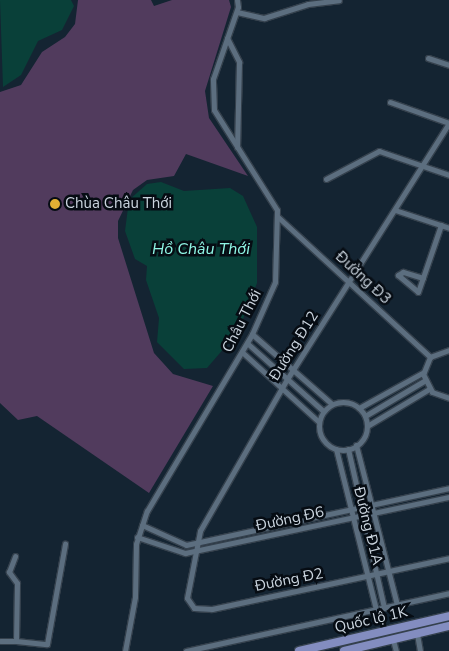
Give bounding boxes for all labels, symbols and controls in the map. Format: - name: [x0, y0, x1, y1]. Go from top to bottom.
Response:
- place label: Chùa Châu Thới: [65, 195, 172, 213]
- marker: Chùa Châu Thới: [49, 198, 61, 210]
- water label: Hồ Châu Thới: [152, 239, 250, 259]
- street label: Đường Đ3: [332, 248, 394, 308]
- street label: Châu Thới: [218, 287, 266, 355]
- street label: Đường Đ12: [266, 308, 322, 384]
- street label: Đường Đ1A: [350, 485, 386, 567]
- street label: Đường Đ6: [254, 503, 326, 535]
- street label: Đường Đ2: [253, 565, 325, 595]
- street label: Quốc lộ 1K: [333, 603, 409, 637]

